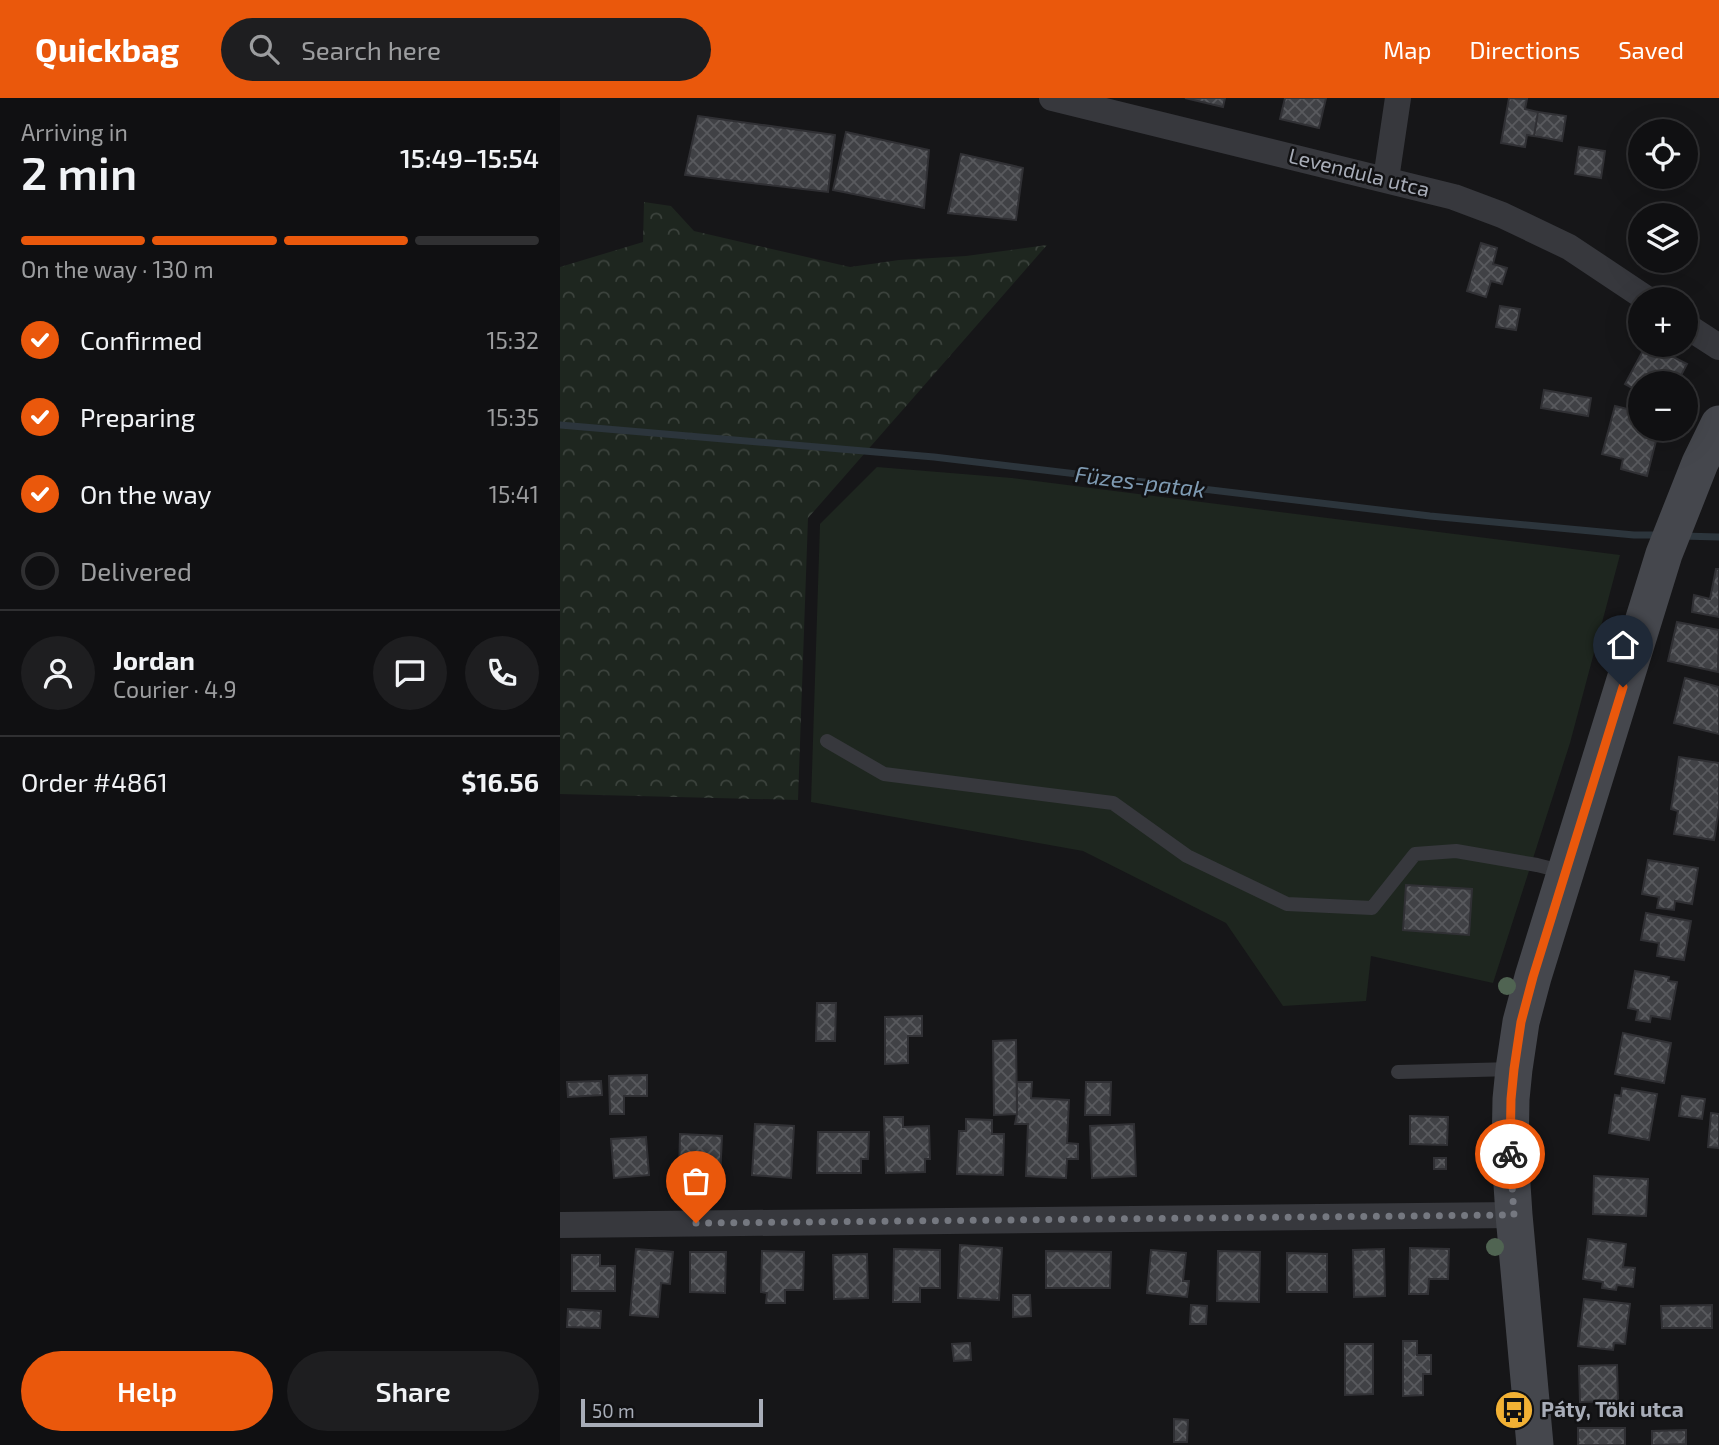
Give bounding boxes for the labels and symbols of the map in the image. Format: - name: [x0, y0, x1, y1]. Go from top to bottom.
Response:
- street label: Levendula utca: [1286, 142, 1433, 201]
- water label: Füzes-patak: [1073, 459, 1207, 503]
- pin: [1593, 615, 1653, 687]
- courier: [1475, 1119, 1545, 1189]
- pin: [666, 1151, 726, 1223]
- bus stop icon: Páty, Töki utca: [1493, 1389, 1535, 1431]
- scale bar: [581, 1396, 763, 1428]
- place label: Páty, Töki utca: [1541, 1396, 1684, 1422]

